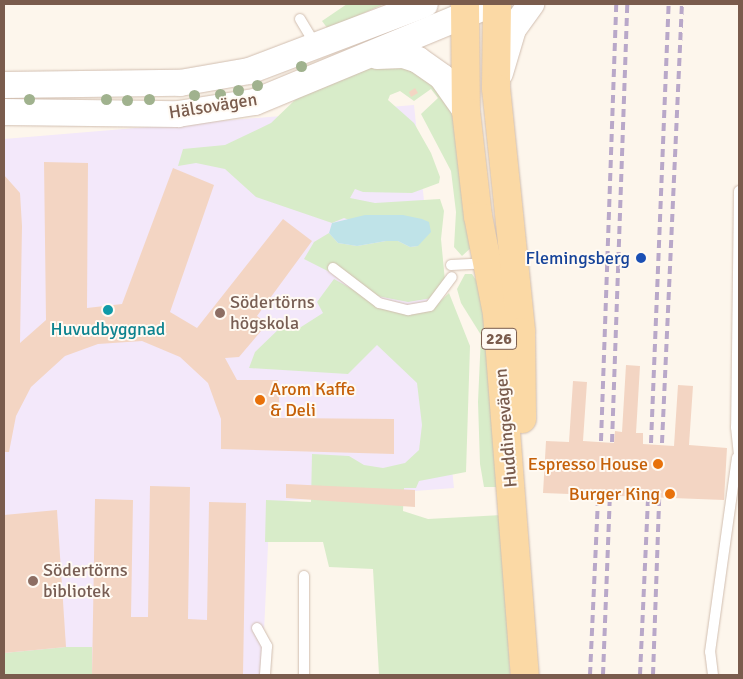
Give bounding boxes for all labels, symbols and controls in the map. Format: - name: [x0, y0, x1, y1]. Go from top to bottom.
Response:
- street label: Hälsovägen: [167, 88, 259, 124]
- place label: Flemingsberg: [526, 247, 630, 269]
- marker: Flemingsberg: [634, 251, 648, 265]
- place label: Södertörns högskola: [230, 292, 315, 334]
- marker: Huvudbyggnad: [102, 304, 114, 316]
- marker: Södertörns högskola: [214, 307, 226, 319]
- place label: Huvudbyggnad: [51, 318, 165, 340]
- road number: 226: [480, 326, 518, 352]
- street label: Huddingevägen: [490, 368, 522, 488]
- place label: Arom Kaffe & Deli: [270, 379, 355, 422]
- marker: Arom Kaffe & Deli: [254, 394, 266, 406]
- place label: Espresso House: [528, 453, 648, 475]
- marker: Espresso House: [652, 458, 664, 470]
- place label: Burger King: [569, 483, 660, 505]
- marker: Burger King: [664, 488, 676, 500]
- place label: Södertörns bibliotek: [43, 560, 128, 602]
- marker: Södertörns bibliotek: [27, 575, 39, 587]

